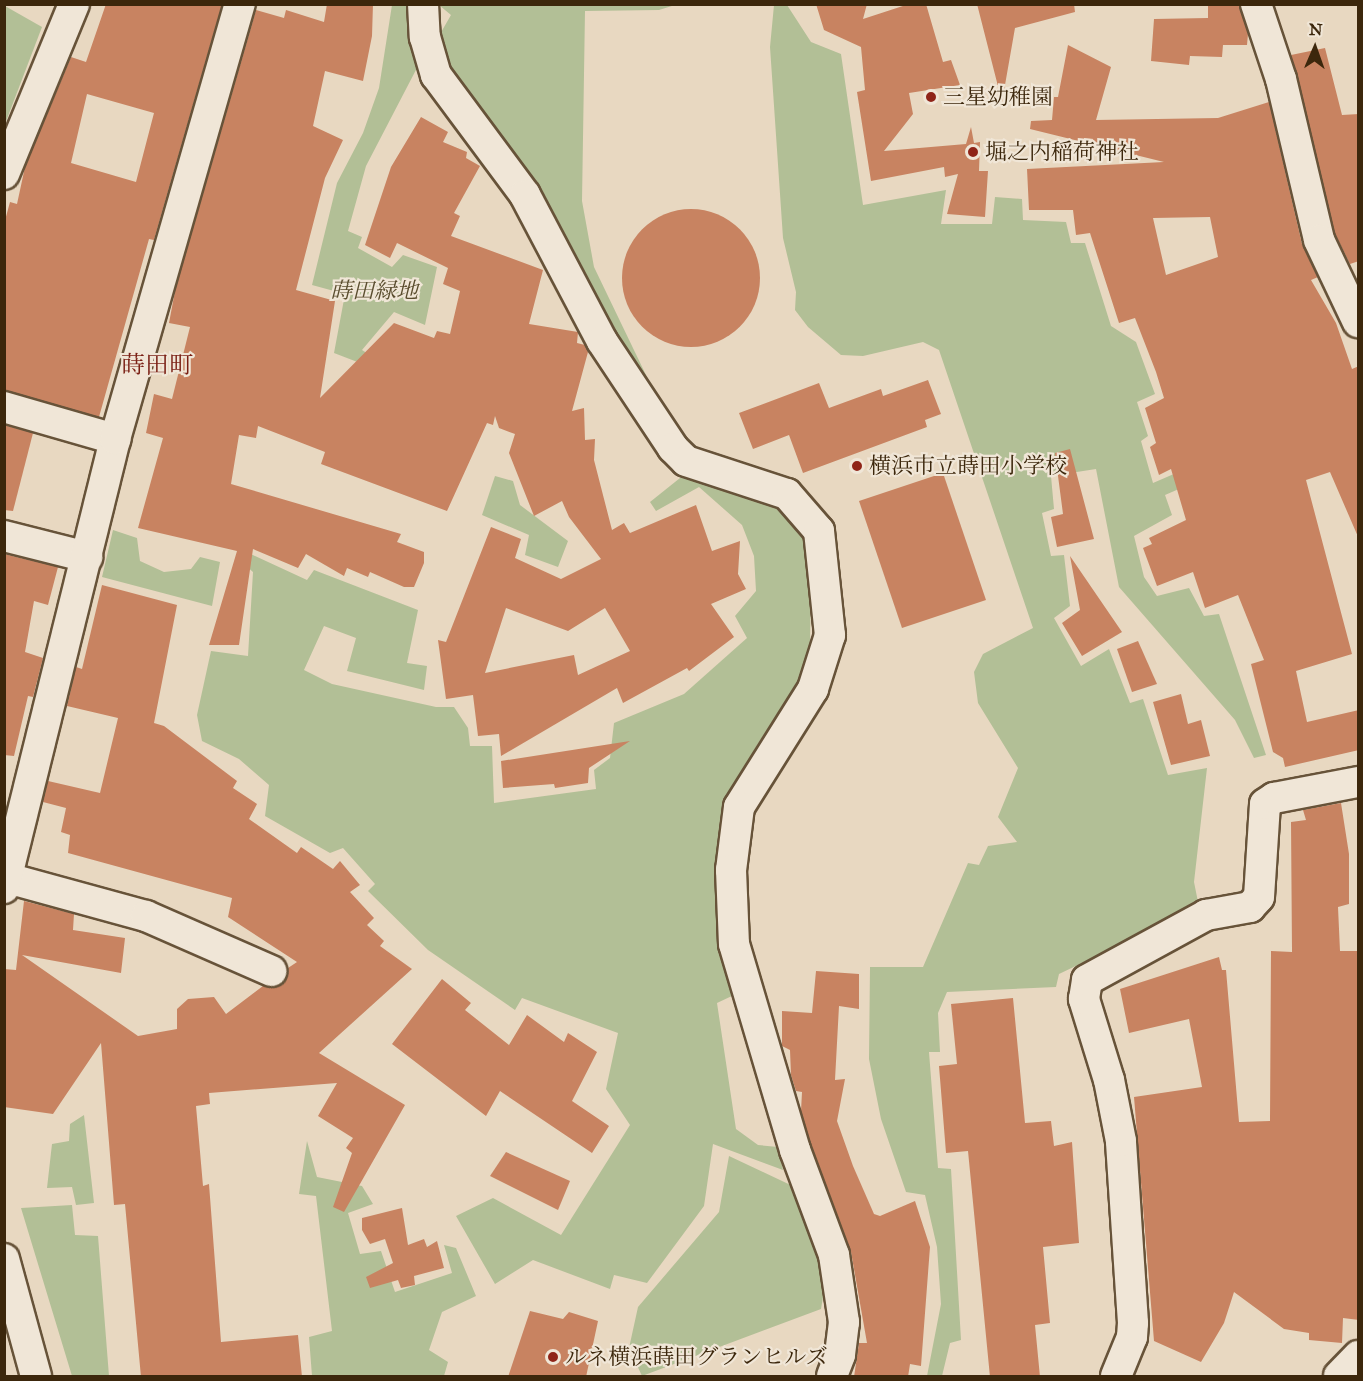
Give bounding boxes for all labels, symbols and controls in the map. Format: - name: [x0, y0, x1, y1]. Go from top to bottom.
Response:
- north arrow: [1285, 18, 1345, 78]
- text: N: [1309, 20, 1323, 39]
- place label: 三星幼稚園: [943, 84, 1053, 110]
- marker: 三星幼稚園: [924, 90, 938, 104]
- place label: 堀之内稲荷神社: [985, 139, 1139, 165]
- marker: 堀之内稲荷神社: [966, 145, 980, 159]
- park label: 蒔田緑地: [330, 278, 418, 304]
- district label: 蒔田町: [121, 352, 193, 380]
- place label: 横浜市立蒔田小学校: [869, 453, 1067, 479]
- marker: 横浜市立蒔田小学校: [850, 459, 864, 473]
- place label: ルネ横浜蒔田グランヒルズ: [565, 1344, 829, 1370]
- marker: ルネ横浜蒔田グランヒルズ: [546, 1350, 560, 1364]

